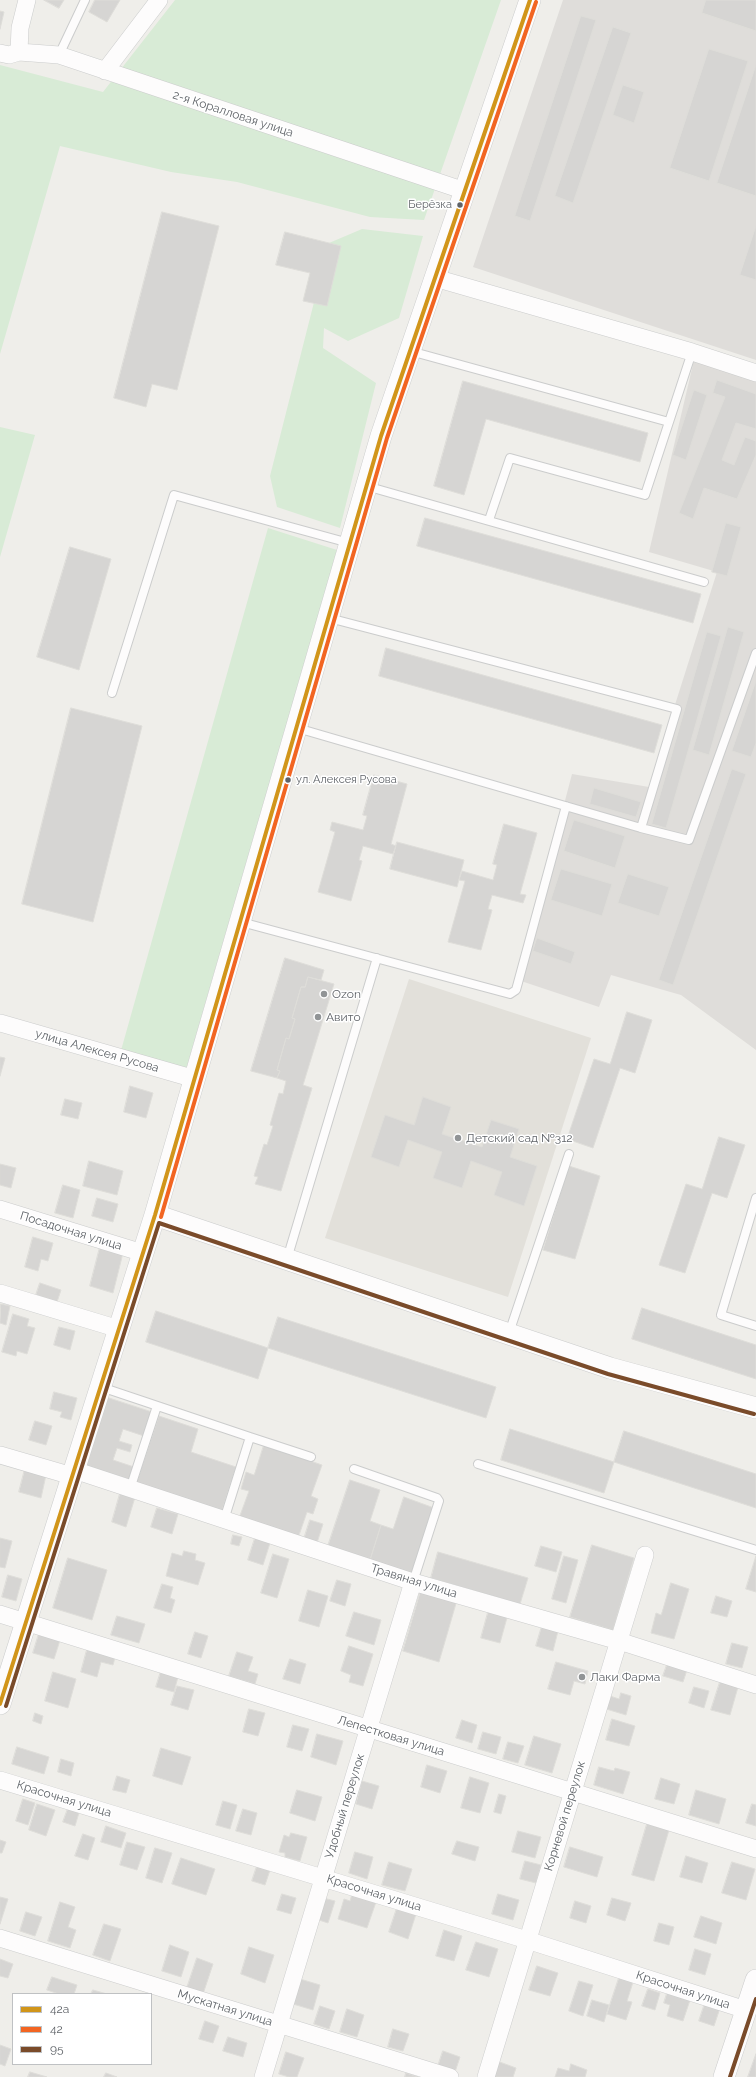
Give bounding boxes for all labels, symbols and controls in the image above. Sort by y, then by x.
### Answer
street label: 2-я Коралловая улица [171,88,295,140]
place label: Берёзка [408,198,452,212]
marker: Берёзка [455,200,465,210]
place label: ул. Алексея Русова [296,773,397,787]
marker: ул. Алексея Русова [283,775,293,785]
place label: Ozon [332,987,361,1001]
marker: Ozon [319,989,329,999]
place label: Авито [326,1010,361,1024]
marker: Авито [313,1012,323,1022]
street label: улица Алексея Русова [33,1026,161,1076]
place label: Детский сад №312 [466,1131,573,1145]
marker: Детский сад №312 [453,1133,463,1143]
street label: Посадочная улица [18,1209,124,1253]
street label: Травяная улица [369,1561,459,1601]
place label: Лаки Фарма [590,1670,660,1684]
marker: Лаки Фарма [577,1672,587,1682]
street label: Лепестковая улица [336,1713,446,1759]
street label: Удобный переулок [322,1752,368,1860]
street label: Корневой переулок [541,1759,589,1873]
street label: Красочная улица [15,1778,113,1820]
street label: Красочная улица [325,1872,423,1914]
street label: Красочная улица [634,1968,732,2012]
street label: Мускатная улица [176,1987,274,2029]
legend [12,1993,152,2065]
text: 42a [50,2002,69,2016]
text: 42 [50,2022,63,2036]
text: 95 [50,2042,64,2056]

